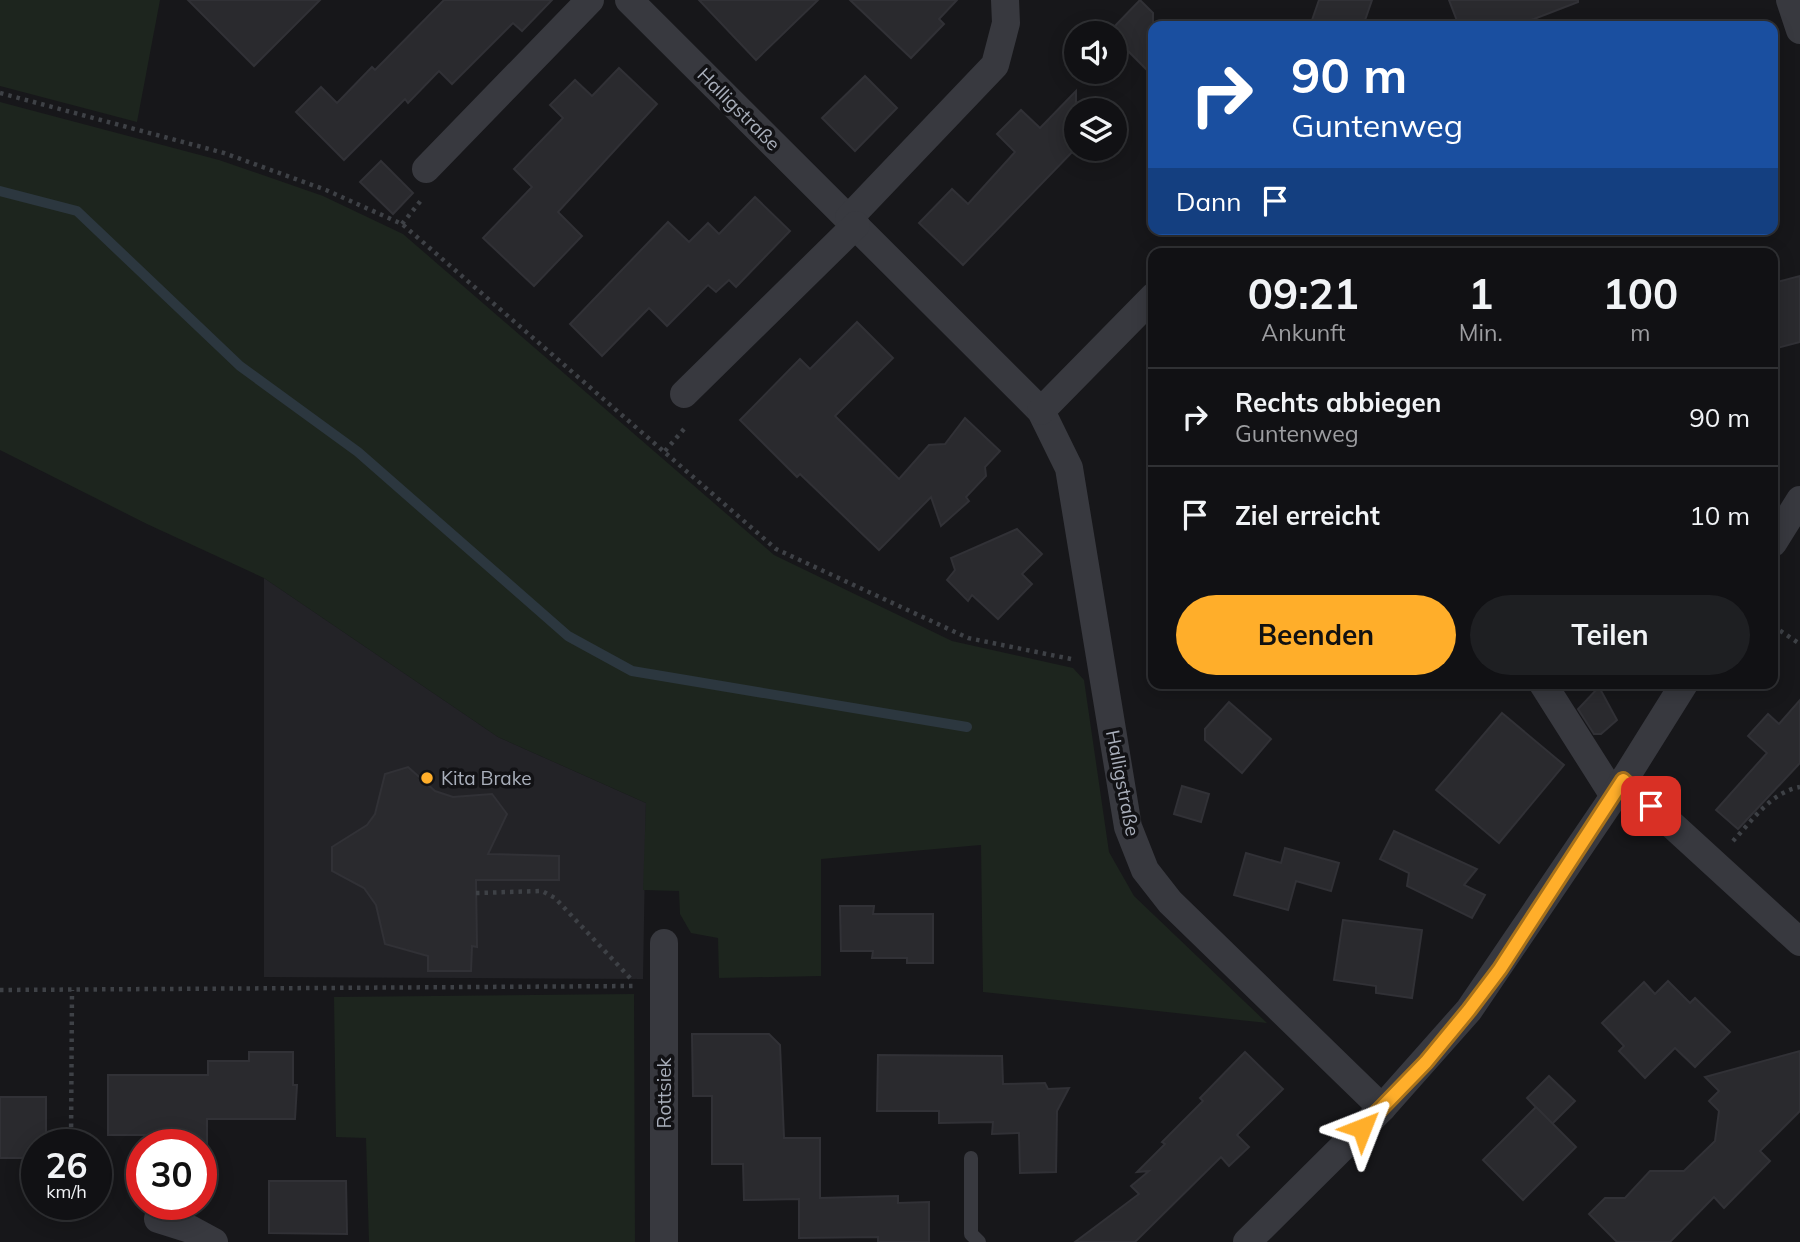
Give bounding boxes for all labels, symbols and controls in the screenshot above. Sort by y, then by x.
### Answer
map controls [1064,21,1127,161]
button: sound [1064,21,1127,84]
text: 90 m [1291,44,1407,105]
icon: right [1176,49,1267,140]
street label: Halligstraße [692,62,786,156]
button: layers [1064,98,1127,161]
text: Guntenweg [1291,105,1463,145]
icon: arrive [1256,182,1294,220]
text: Dann [1176,185,1242,218]
text: 09:21 [1248,267,1359,320]
text: 1 [1468,267,1493,320]
text: 100 [1603,267,1678,320]
text: Ankunft [1261,318,1346,347]
text: Min. [1459,318,1503,347]
text: m [1630,318,1650,347]
text: Rechts abbiegen [1235,386,1441,419]
icon: right [1176,398,1214,436]
text: 90 m [1689,401,1750,434]
text: Guntenweg [1235,419,1359,448]
icon: arrive [1176,496,1214,534]
text: Ziel erreicht [1235,499,1380,532]
text: 10 m [1689,499,1750,532]
button: Beenden [1176,595,1456,675]
button: Teilen [1470,595,1750,675]
street label: Halligstraße [1101,728,1145,838]
place label: Kita Brake [441,766,532,790]
marker: Kita Brake [419,770,435,786]
pin [1621,776,1681,836]
icon: arrive [1632,787,1670,825]
street label: Rottsiek [652,1057,676,1128]
position arrow [1325,1091,1399,1165]
speed limit sign: 30 [126,1129,217,1220]
text: 26 [45,1143,88,1187]
text: km/h [46,1180,87,1203]

